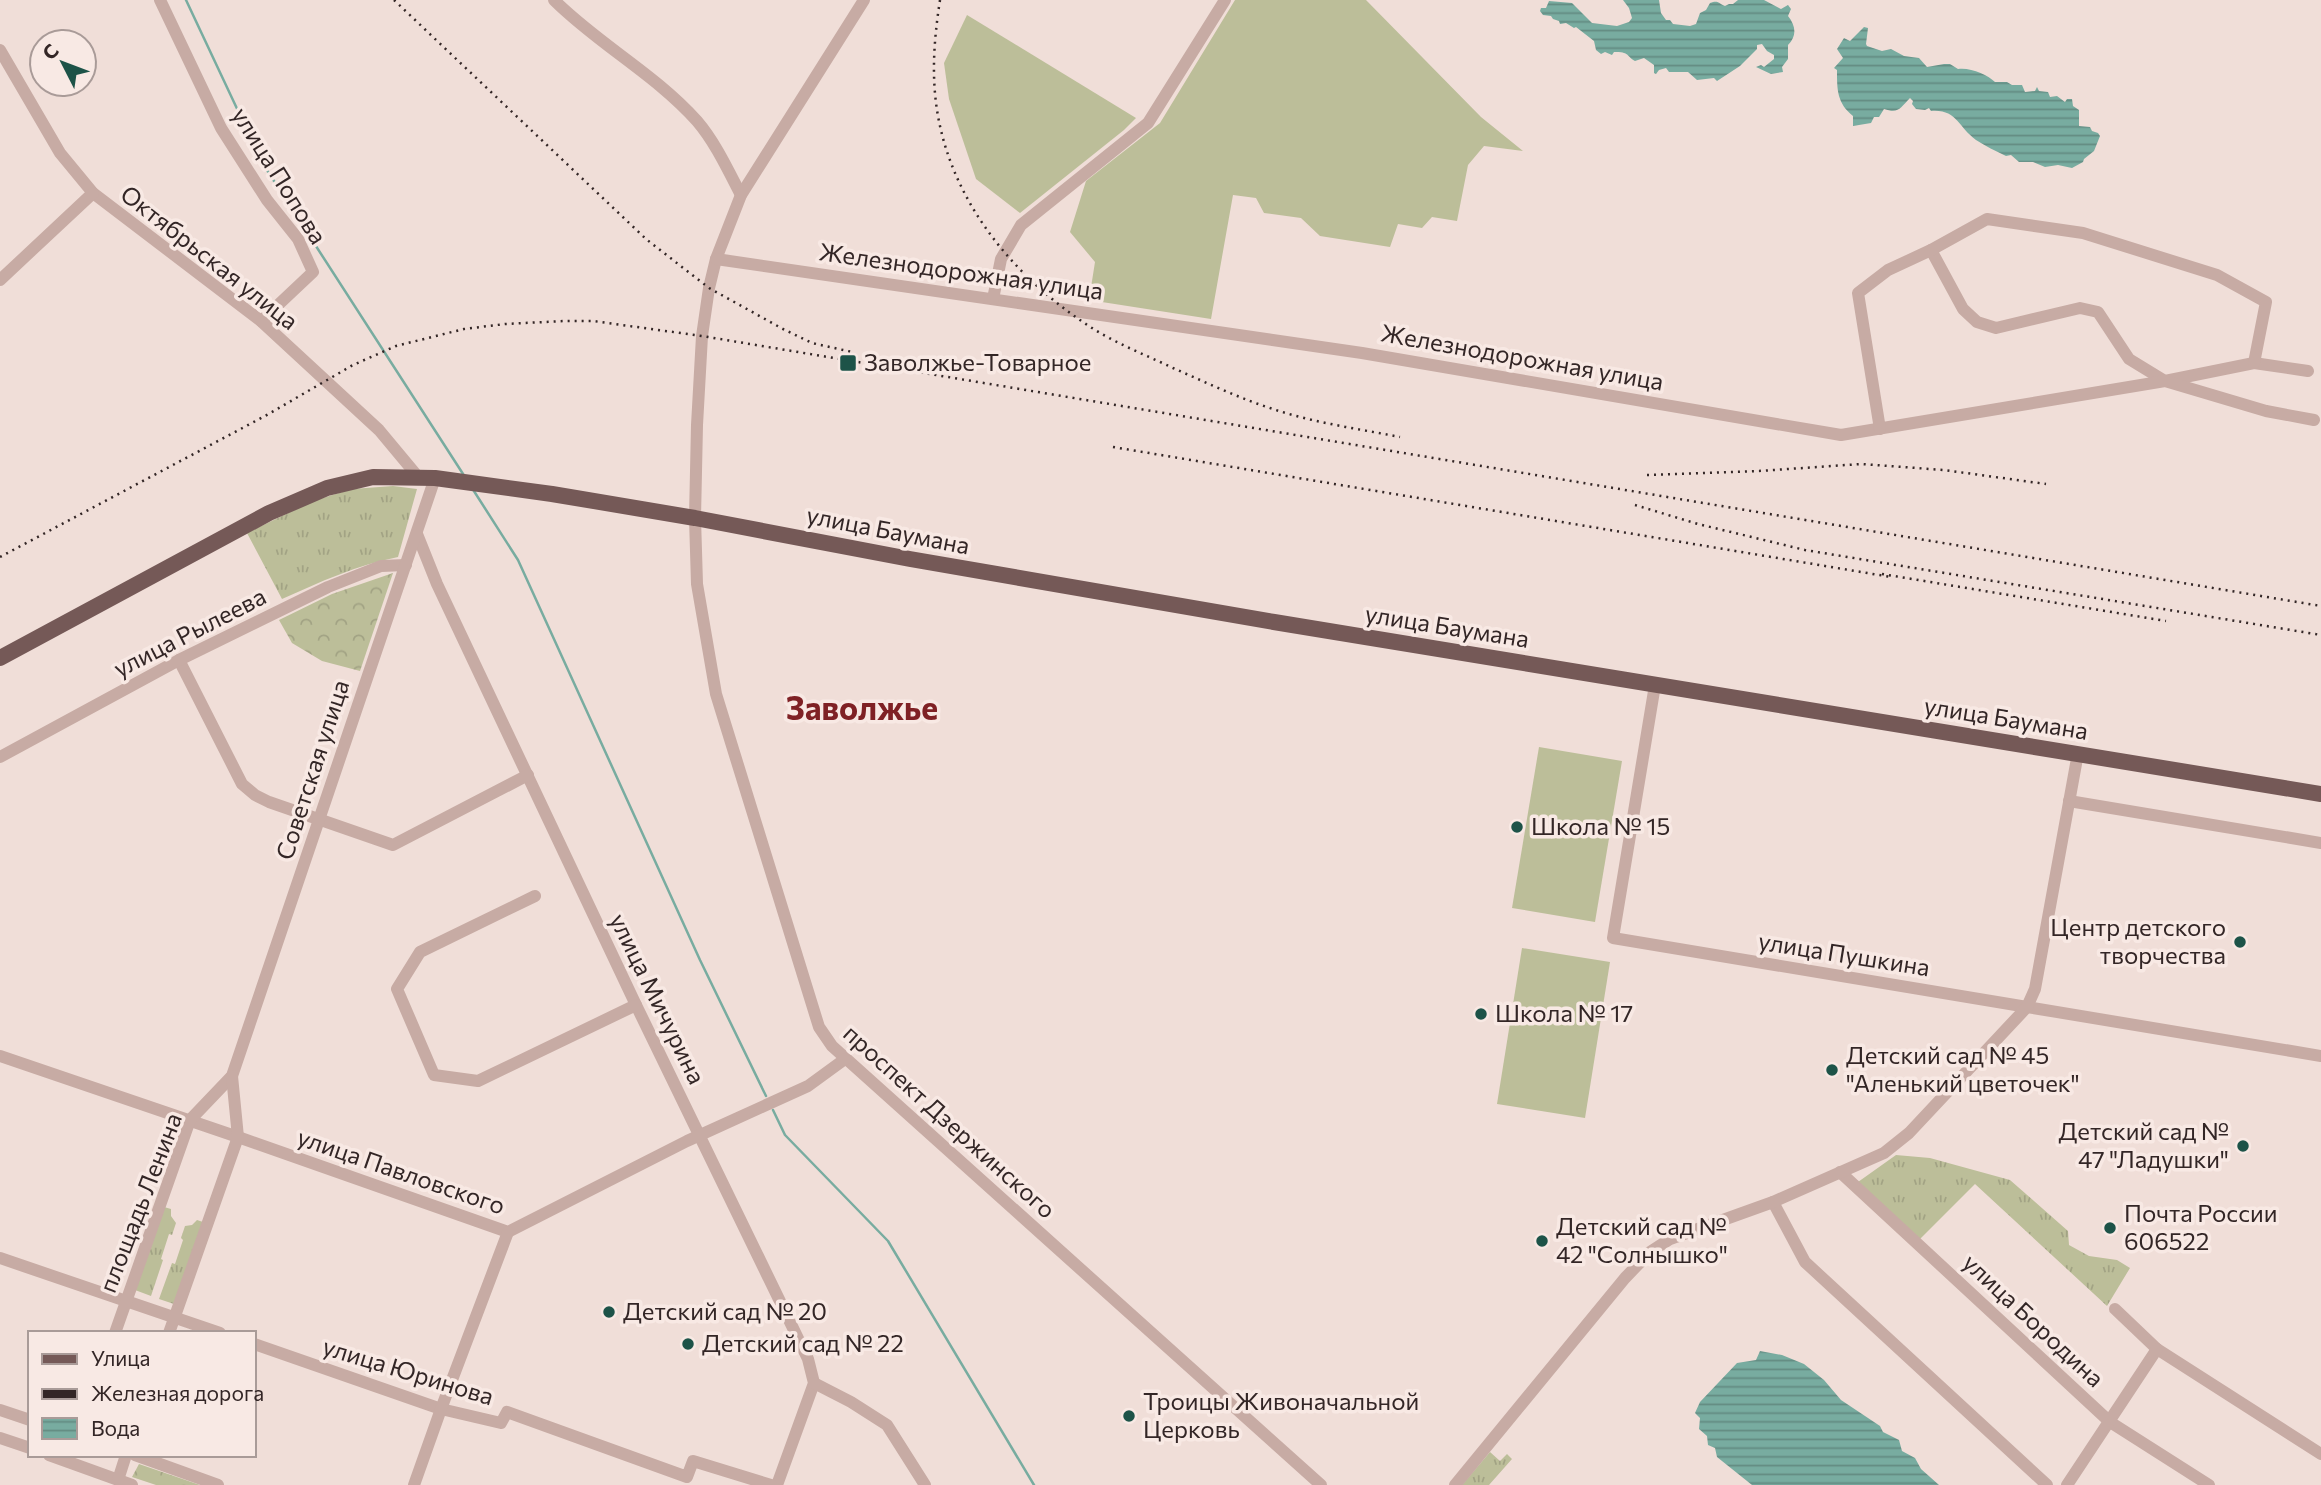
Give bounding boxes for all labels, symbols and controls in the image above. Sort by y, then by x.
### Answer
north arrow [28,28,98,98]
text: С [37,39,63,64]
street label: улица Попова [227,102,334,249]
street label: Октябрьская улица [115,179,304,335]
street label: Железнодорожная улица [817,236,1105,305]
street label: Железнодорожная улица [1379,317,1666,396]
place label: Заволжье-Товарное [864,347,1092,376]
marker: Заволжье-Товарное [838,353,858,373]
street label: улица Баумана [804,500,972,560]
street label: улица Рылеева [108,581,270,683]
street label: улица Баумана [1363,598,1531,653]
street label: Советская улица [269,676,354,863]
district label: Заволжье [786,687,938,727]
street label: улица Баумана [1922,690,2090,745]
place label: Школа № 15 [1531,811,1670,840]
marker: Школа № 15 [1509,819,1525,835]
street label: улица Мичурина [605,908,712,1088]
place label: Центр детского творчества [2050,912,2226,969]
street label: улица Пушкина [1756,926,1932,981]
marker: Центр детского творчества [2232,934,2248,950]
place label: Школа № 17 [1495,998,1633,1027]
marker: Школа № 17 [1473,1006,1489,1022]
street label: проспект Дзержинского [838,1018,1062,1224]
place label: Детский сад № 45 "Аленький цветочек" [1846,1040,2080,1097]
marker: Детский сад № 45 "Аленький цветочек" [1824,1062,1840,1078]
street label: площадь Ленина [92,1109,187,1296]
place label: Детский сад № 47 "Ладушки" [2058,1116,2229,1173]
street label: улица Павловского [294,1121,509,1220]
marker: Детский сад № 47 "Ладушки" [2235,1138,2251,1154]
place label: Почта России 606522 [2124,1198,2278,1255]
place label: Детский сад № 42 "Солнышко" [1556,1211,1728,1268]
marker: Почта России 606522 [2102,1220,2118,1236]
marker: Детский сад № 42 "Солнышко" [1534,1233,1550,1249]
street label: улица Бородина [1958,1247,2110,1392]
place label: Детский сад № 20 [623,1296,827,1325]
marker: Детский сад № 20 [601,1304,617,1320]
place label: Детский сад № 22 [702,1328,904,1357]
legend [28,1331,256,1457]
street label: улица Юринова [319,1331,497,1410]
marker: Детский сад № 22 [680,1336,696,1352]
text: Улица [91,1345,150,1370]
text: Железная дорога [91,1380,264,1405]
place label: Троицы Живоначальной Церковь [1143,1386,1419,1443]
marker: Троицы Живоначальной Церковь [1121,1408,1137,1424]
text: Вода [91,1415,140,1440]

